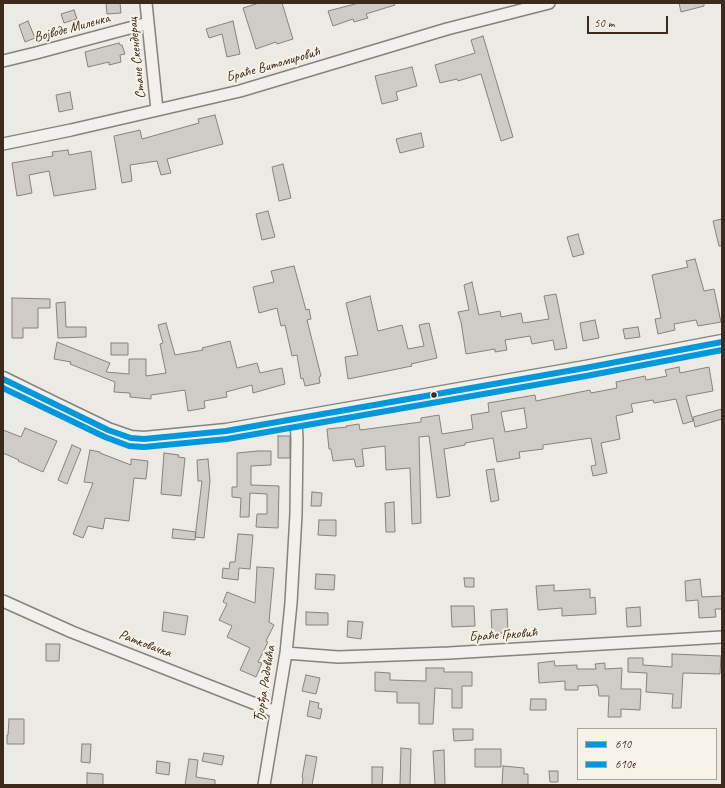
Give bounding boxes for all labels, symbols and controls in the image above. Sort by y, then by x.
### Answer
scale bar [589,8,670,34]
street label: Војводе Миленка [32,10,112,46]
text: 50 m [594,15,614,31]
street label: Стане Скендерац [124,17,150,99]
street label: Браће Витомировић [224,44,322,86]
unlabelled marker [429,390,439,400]
street label: Браће Грковић [469,624,537,646]
street label: Ратковачка [116,626,174,662]
street label: Ђорђа Радовића [251,645,279,723]
legend [577,728,717,780]
text: 610 [615,736,631,752]
text: 610e [615,756,635,772]

